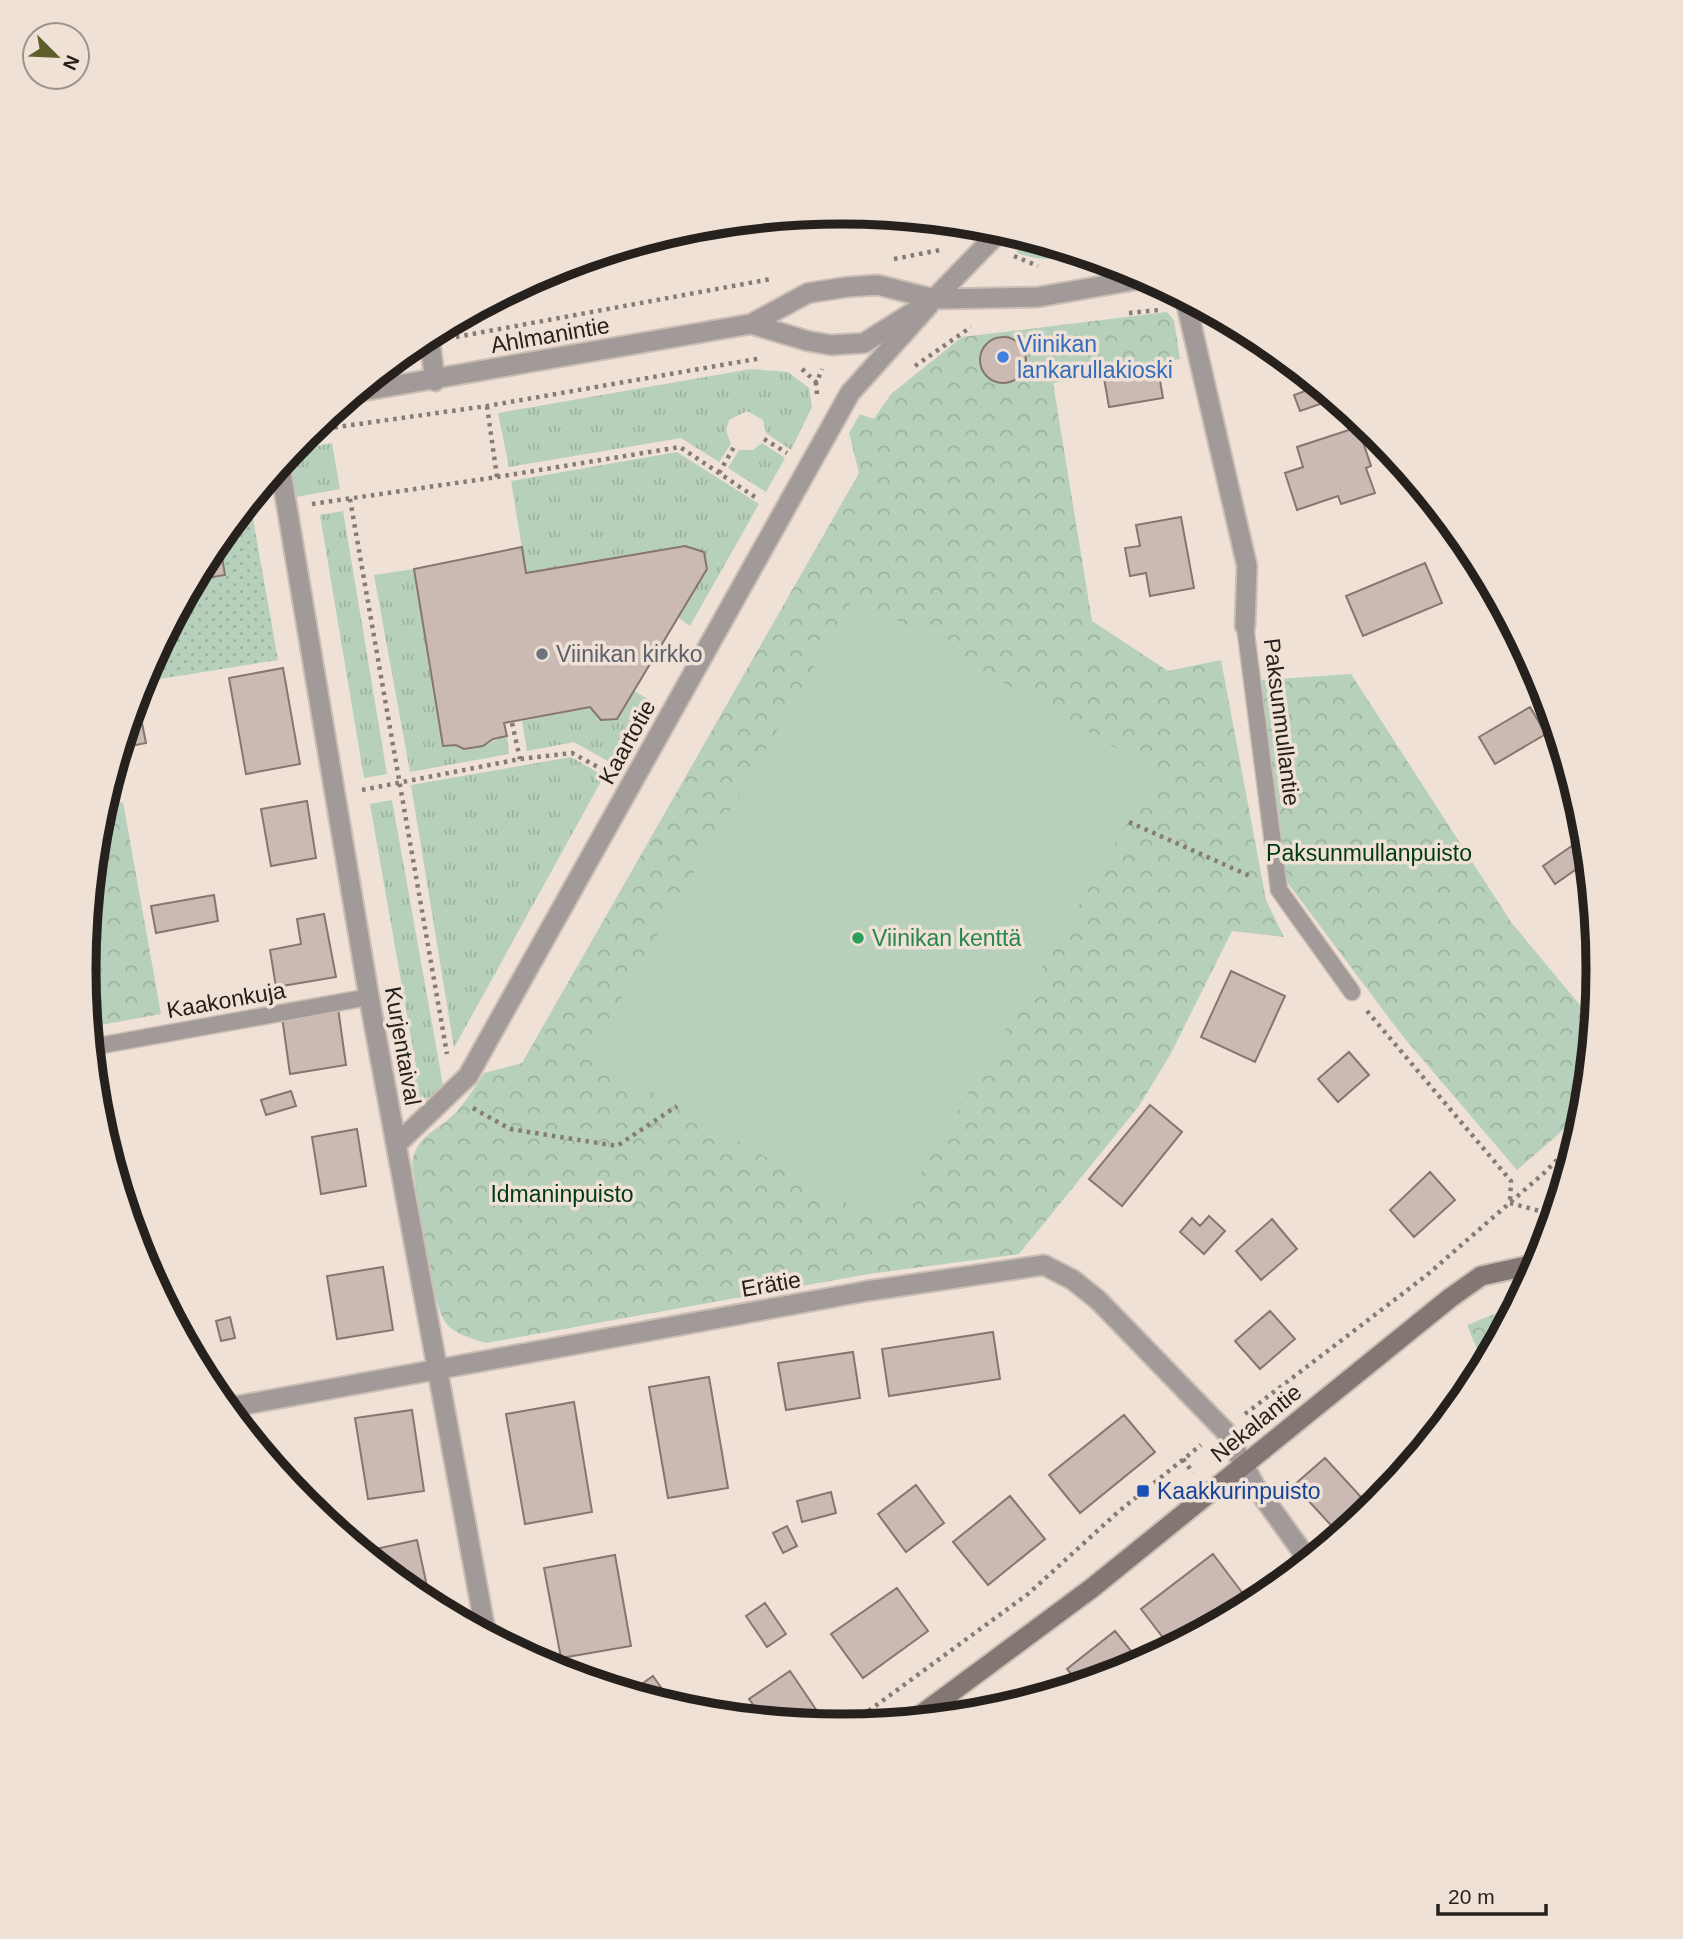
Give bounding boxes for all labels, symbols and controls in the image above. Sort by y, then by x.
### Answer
north arrow [21,21,91,91]
text: N [59,52,83,73]
street label: Ahlmanintie [489,312,611,358]
place label: Viinikan lankarullakioski [1017,331,1173,383]
marker: Viinikan lankarullakioski [995,349,1011,365]
street label: Paksunmullantie [1259,637,1305,807]
place label: Viinikan kirkko [556,641,703,667]
marker: Viinikan kirkko [534,646,550,662]
street label: Kaartotie [593,695,661,789]
park label: Paksunmullanpuisto [1266,840,1472,866]
place label: Viinikan kenttä [872,925,1021,951]
marker: Viinikan kenttä [850,930,866,946]
street label: Kaakonkuja [165,977,288,1023]
street label: Kurjentaival [380,985,426,1107]
park label: Idmaninpuisto [490,1181,634,1207]
street label: Erätie [739,1266,803,1302]
street label: Nekalantie [1206,1379,1306,1467]
place label: Kaakkurinpuisto [1157,1478,1321,1504]
marker: Kaakkurinpuisto [1135,1483,1151,1499]
scale bar [1438,1872,1546,1916]
text: 20 m [1448,1885,1495,1908]

